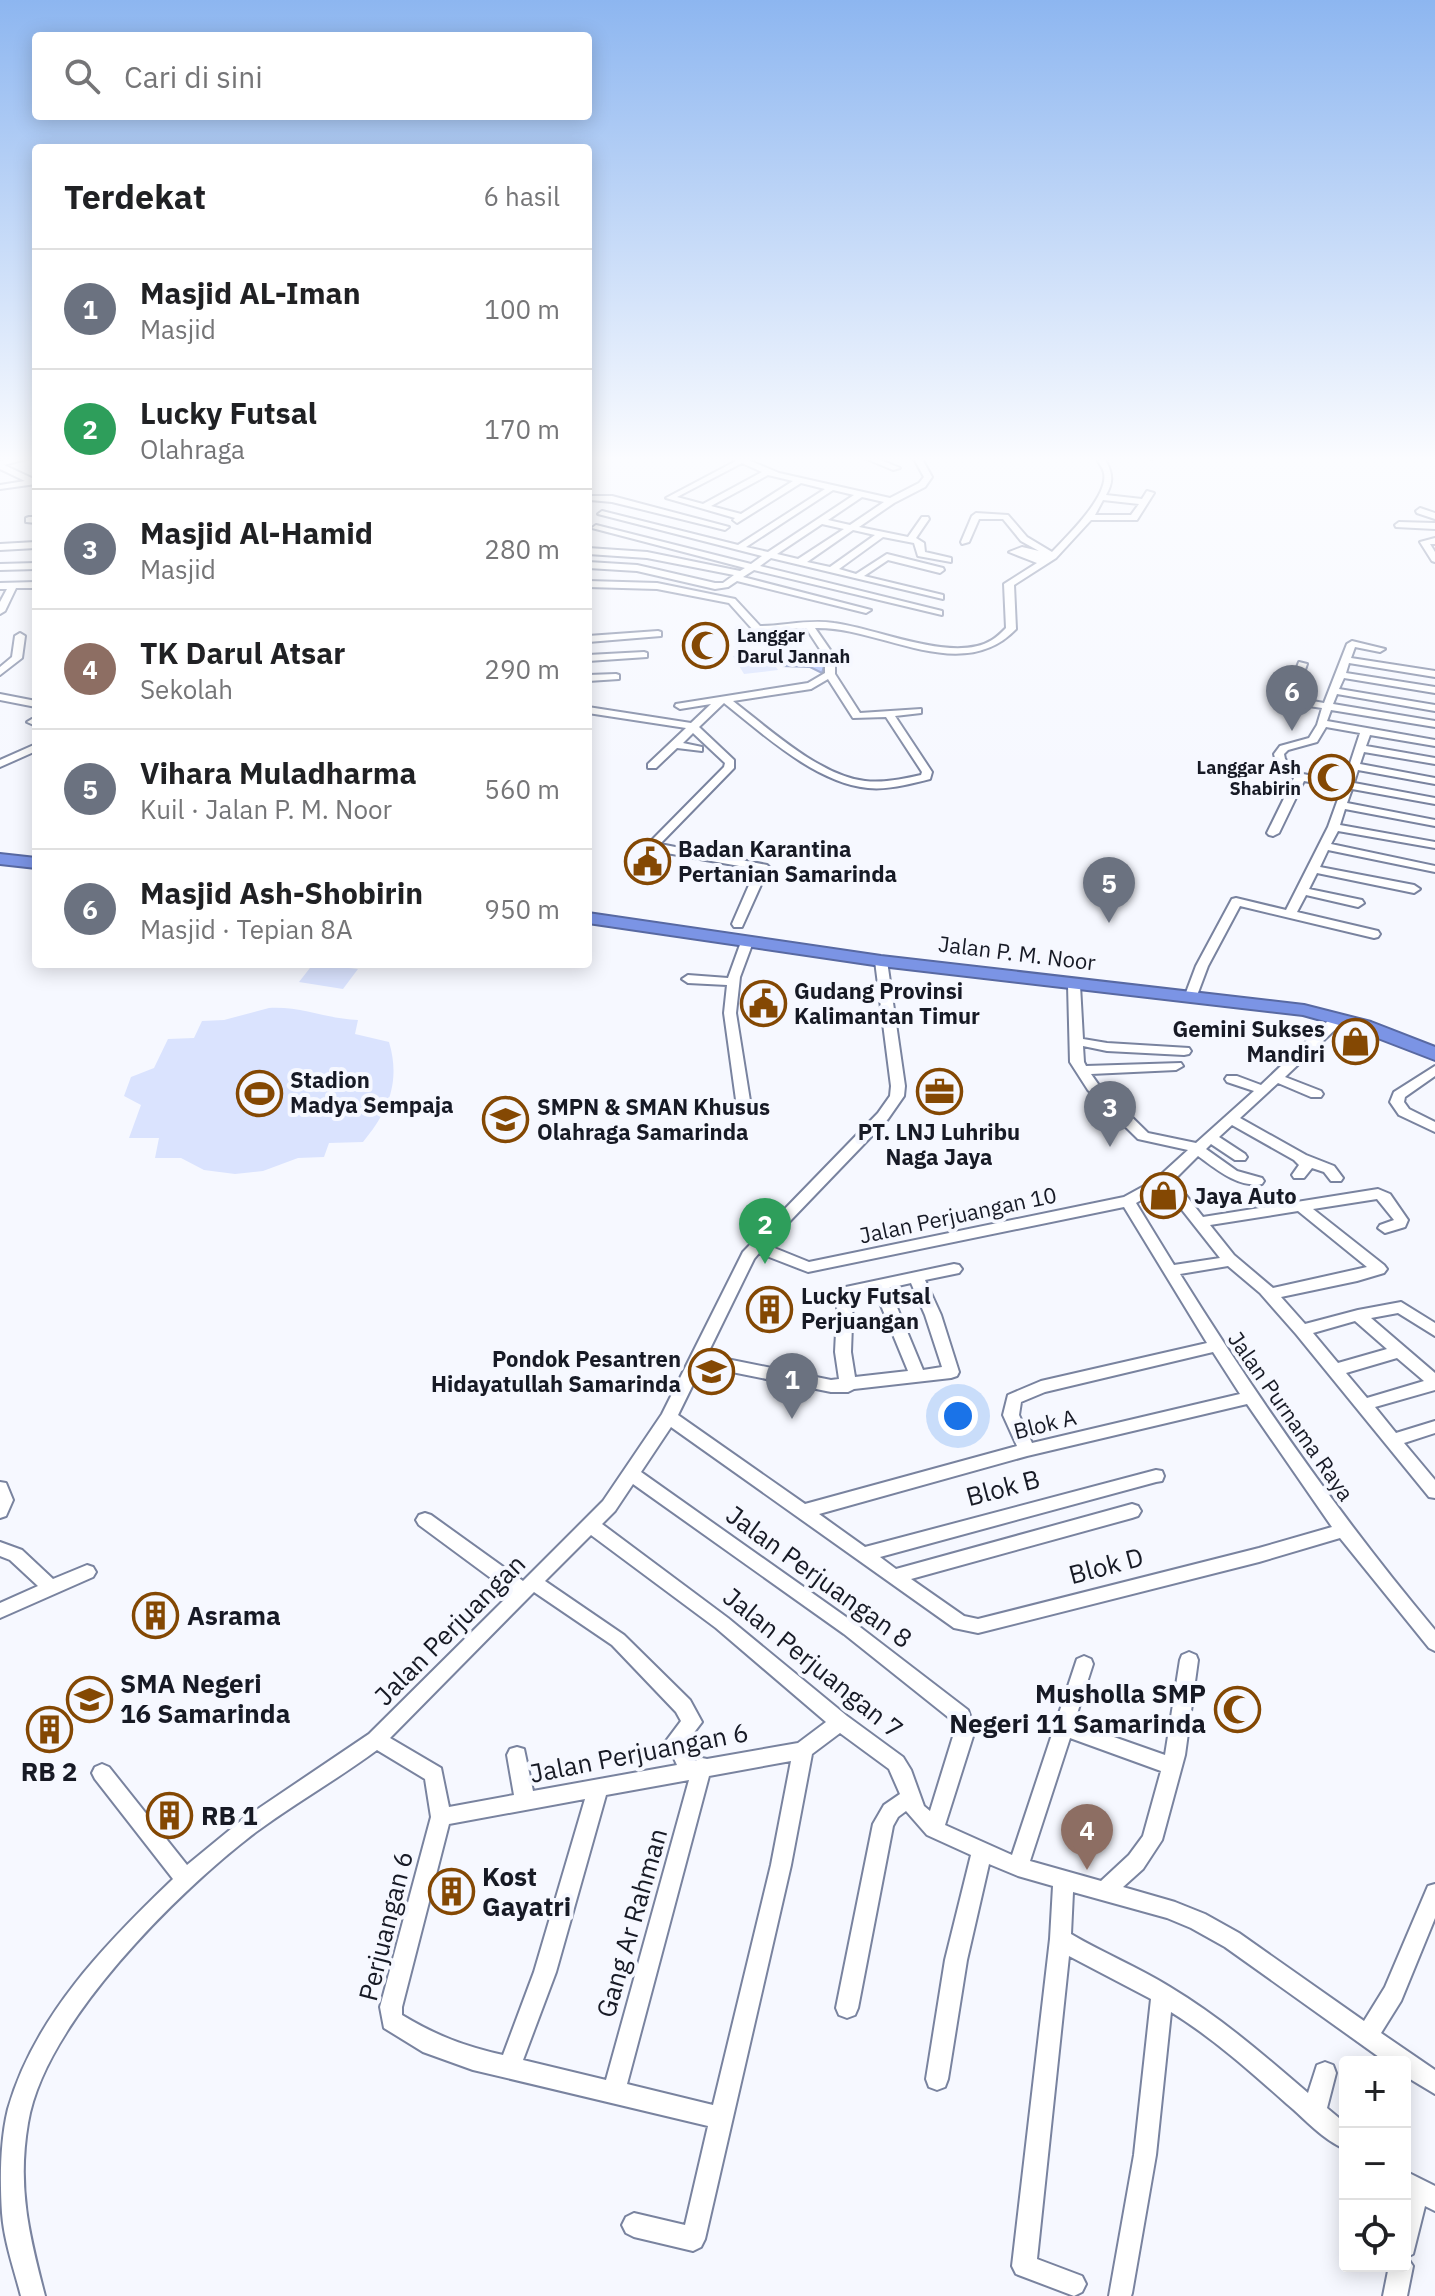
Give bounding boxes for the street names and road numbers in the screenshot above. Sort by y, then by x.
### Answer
street label: Jalan P. M. Noor [937,928,1097,977]
street label: Jalan Perjuangan 10 [857,1179,1059,1250]
street label: Jalan Purnama Raya [1222,1325,1361,1506]
street label: Blok A [1011,1402,1079,1445]
street label: Blok B [962,1461,1044,1513]
street label: Jalan Perjuangan 8 [720,1497,919,1655]
street label: Blok D [1065,1539,1147,1591]
street label: Jalan Perjuangan [366,1546,532,1712]
street label: Jalan Perjuangan 7 [717,1579,911,1745]
street label: Jalan Perjuangan 6 [527,1714,751,1790]
street label: Gang Ar Rahman [588,1824,674,2021]
street label: Perjuangan 6 [350,1847,420,2004]

